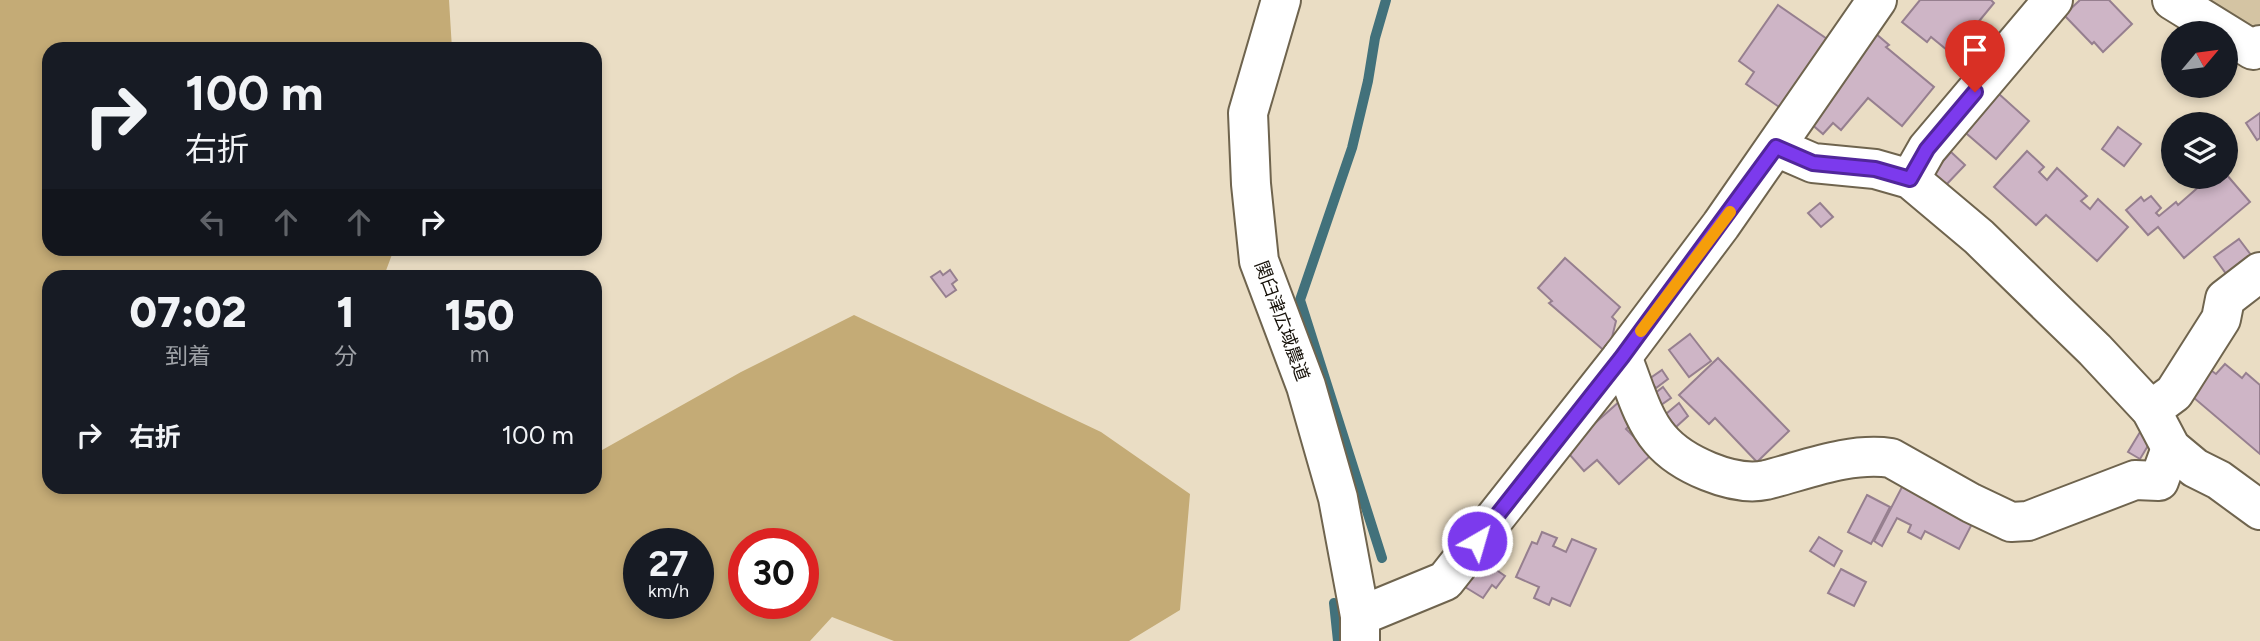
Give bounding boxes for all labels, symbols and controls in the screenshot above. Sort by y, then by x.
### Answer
pin [1945,20,2005,92]
north arrow [2161,21,2238,98]
map controls [2161,21,2238,189]
icon: arrive [1956,31,1994,69]
text: 100 m [185,63,324,122]
icon: right [70,70,161,161]
button: layers [2161,112,2238,189]
text: 右折 [185,130,249,168]
icon: left [194,203,232,241]
icon: ahead [267,203,305,241]
icon: ahead [340,203,378,241]
icon: right [413,203,451,241]
street label: 関臼津広域農道 [1250,258,1314,384]
text: 07:02 [130,287,246,338]
text: 1 [337,287,354,338]
text: 150 [445,290,514,341]
text: m [470,340,489,368]
text: 到着 [165,342,211,370]
text: 分 [334,342,357,370]
icon: right [70,416,108,454]
text: 100 m [501,419,574,451]
text: 右折 [129,421,181,453]
position arrow [1440,504,1514,578]
speed limit sign: 30 [728,528,819,619]
text: 27 [649,543,688,585]
text: km/h [648,580,689,602]

